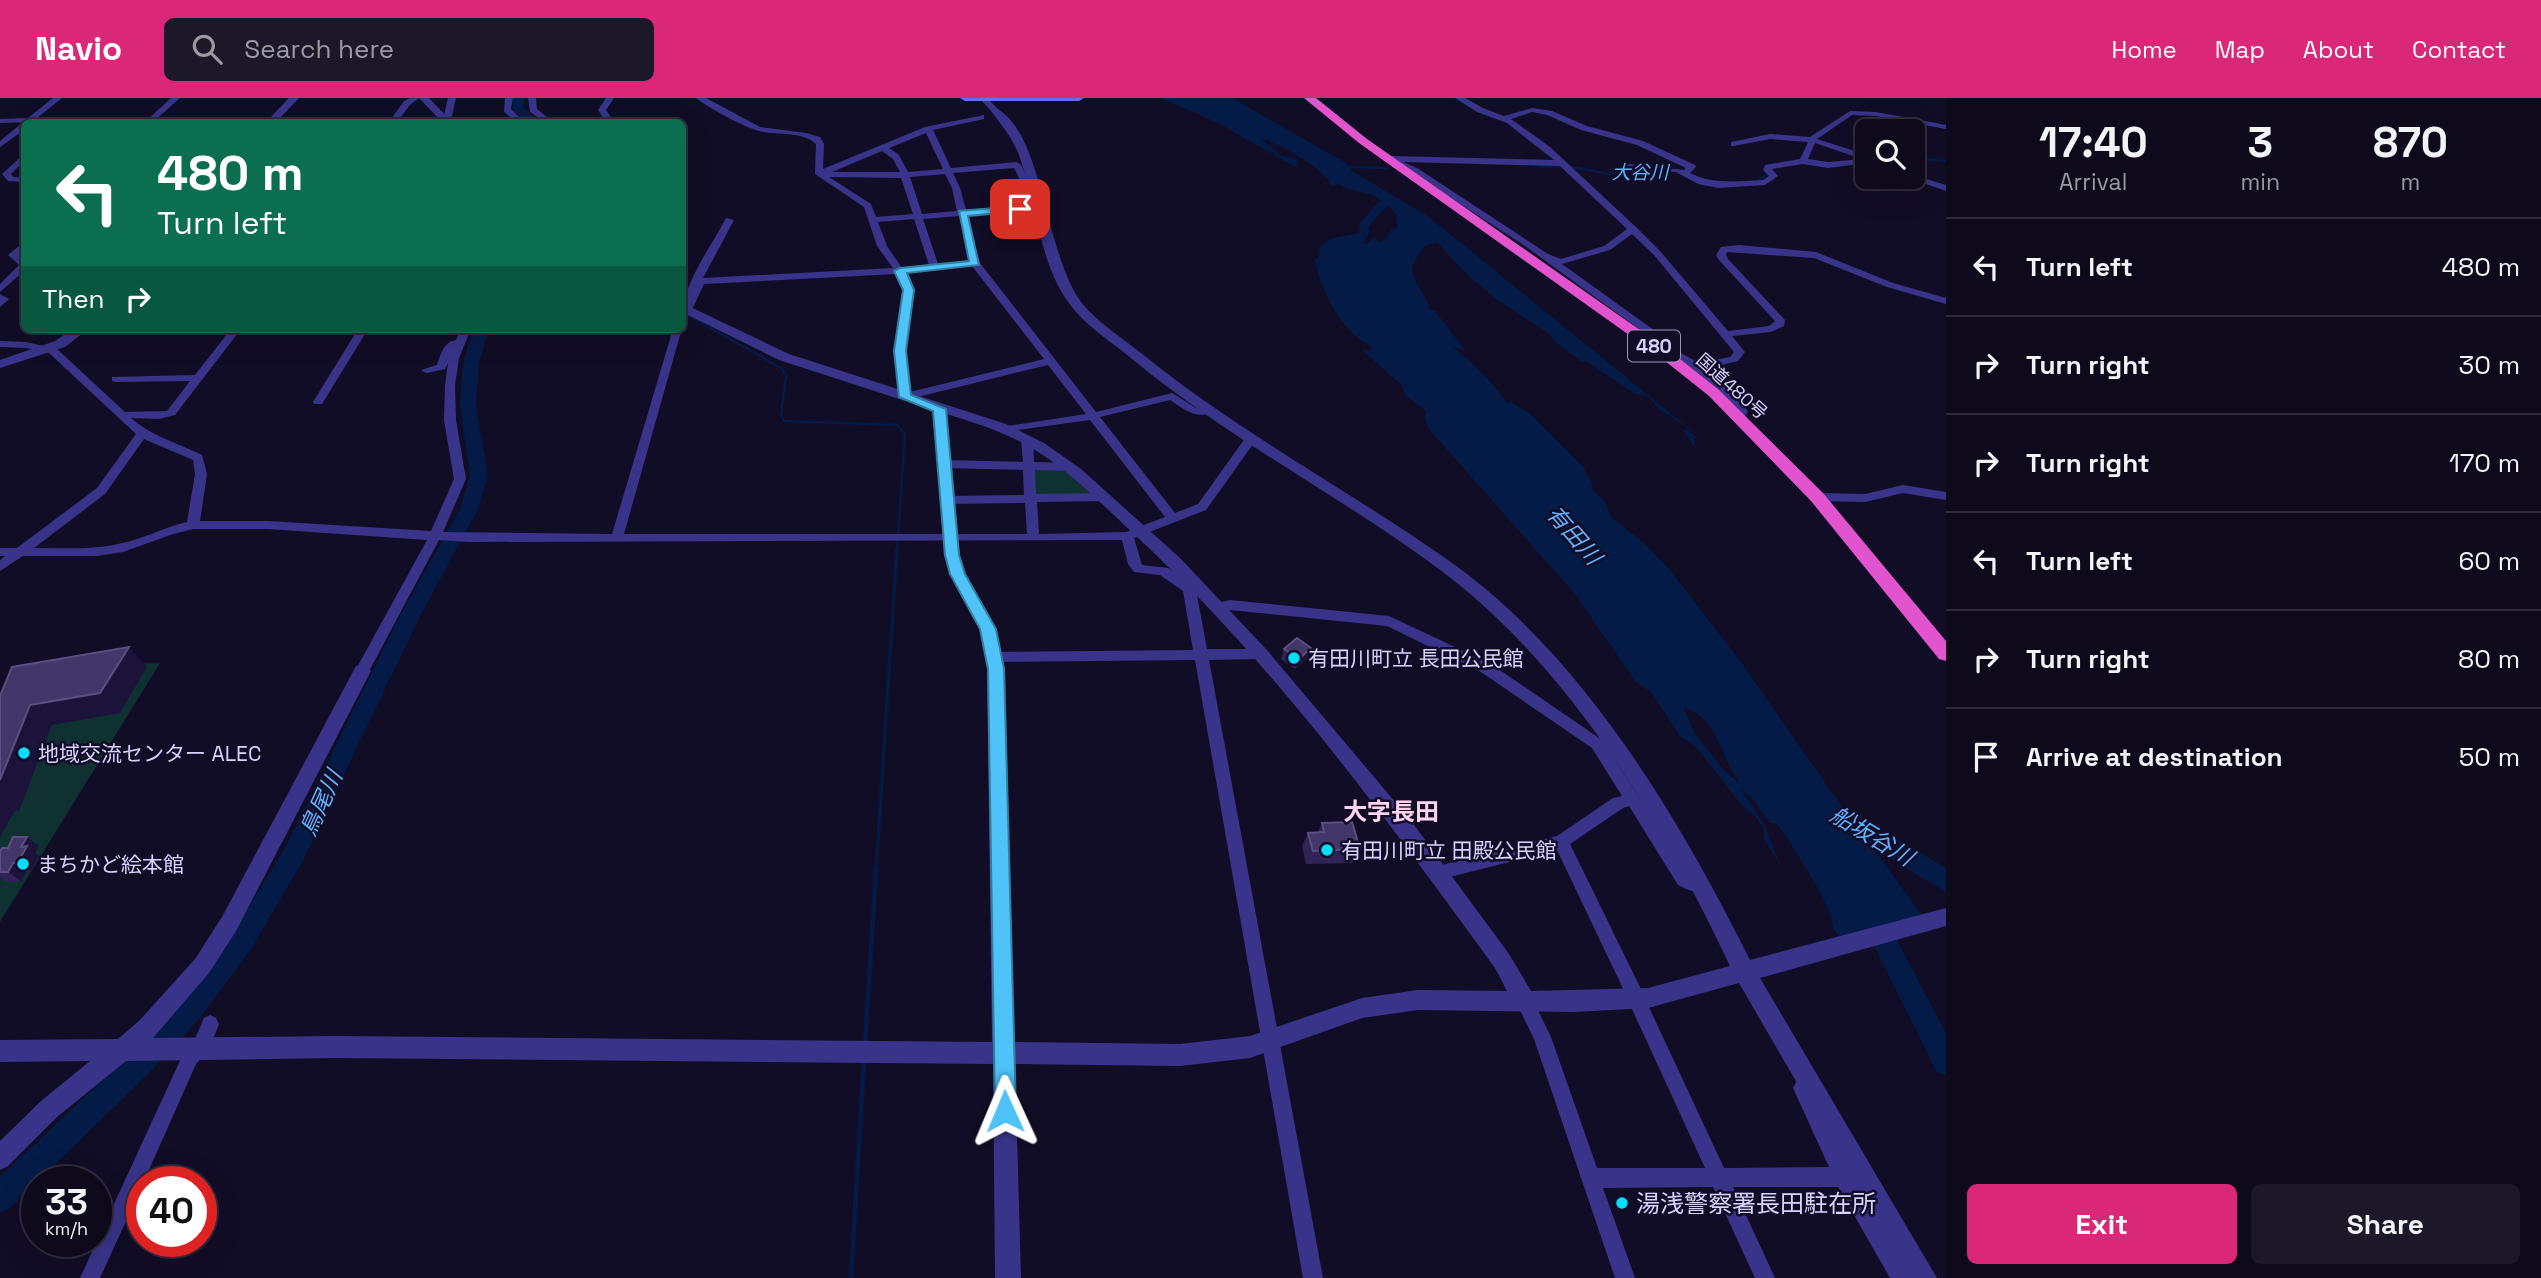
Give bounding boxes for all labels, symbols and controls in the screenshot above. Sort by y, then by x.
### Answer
search box [164,18,654,81]
text: Navio [35,28,122,70]
icon: search [188,30,226,68]
text: Search here [244,32,394,66]
text: Home [2111,34,2177,65]
text: Map [2215,34,2265,65]
text: About [2303,34,2374,65]
text: Contact [2412,34,2506,65]
text: 17:40 [2039,116,2148,169]
text: 3 [2248,116,2273,169]
text: 870 [2373,116,2448,169]
map controls [1855,119,1925,189]
button: search [1855,119,1925,189]
text: 480 m [157,142,304,204]
icon: left [42,147,133,238]
water label: 大谷川 [1611,160,1670,185]
text: Arrival [2059,167,2127,197]
text: min [2241,167,2280,197]
text: m [2401,167,2420,197]
pin [990,179,1050,239]
icon: arrive [1001,190,1039,228]
text: Turn left [157,203,287,243]
icon: left [1967,248,2005,286]
text: Turn left [2026,250,2133,284]
text: 480 m [2442,250,2520,284]
icon: right [119,280,157,318]
text: Then [42,282,105,316]
road number: 480 [1628,330,1680,362]
icon: right [1967,346,2005,384]
street label: 国道480号 [1692,348,1772,424]
text: Turn right [2026,348,2150,382]
text: 30 m [2459,348,2520,382]
icon: right [1967,444,2005,482]
text: Turn right [2026,446,2150,480]
text: 170 m [2449,446,2520,480]
water label: 有田川 [1540,499,1610,573]
icon: left [1967,542,2005,580]
text: Turn left [2026,544,2133,578]
text: 60 m [2458,544,2520,578]
icon: right [1967,640,2005,678]
text: Turn right [2026,642,2150,676]
text: 80 m [2458,642,2520,676]
place label: 有田川町立 長田公民館 [1308,645,1523,672]
marker: 有田川町立 長田公民館 [1286,650,1302,666]
icon: arrive [1967,738,2005,776]
place label: 地域交流センター ALEC [38,740,261,767]
text: Arrive at destination [2026,740,2283,774]
text: 50 m [2459,740,2520,774]
marker: 地域交流センター ALEC [16,745,32,761]
water label: 鳥尾川 [293,763,350,841]
district label: 大字長田 [1343,796,1439,827]
water label: 船坂谷川 [1825,799,1922,874]
place label: 有田川町立 田殿公民館 [1341,837,1556,864]
marker: 有田川町立 田殿公民館 [1319,842,1335,858]
place label: まちかど絵本館 [37,851,184,878]
marker: まちかど絵本館 [15,856,31,872]
position arrow [968,1074,1042,1148]
speed limit sign: 40 [126,1166,217,1257]
text: 33 [45,1180,88,1224]
button: Exit [1967,1184,2237,1264]
button: Share [2251,1184,2520,1264]
place label: 湯浅警察署長田駐在所 [1636,1188,1876,1219]
marker: 湯浅警察署長田駐在所 [1614,1195,1630,1211]
text: km/h [45,1217,88,1240]

